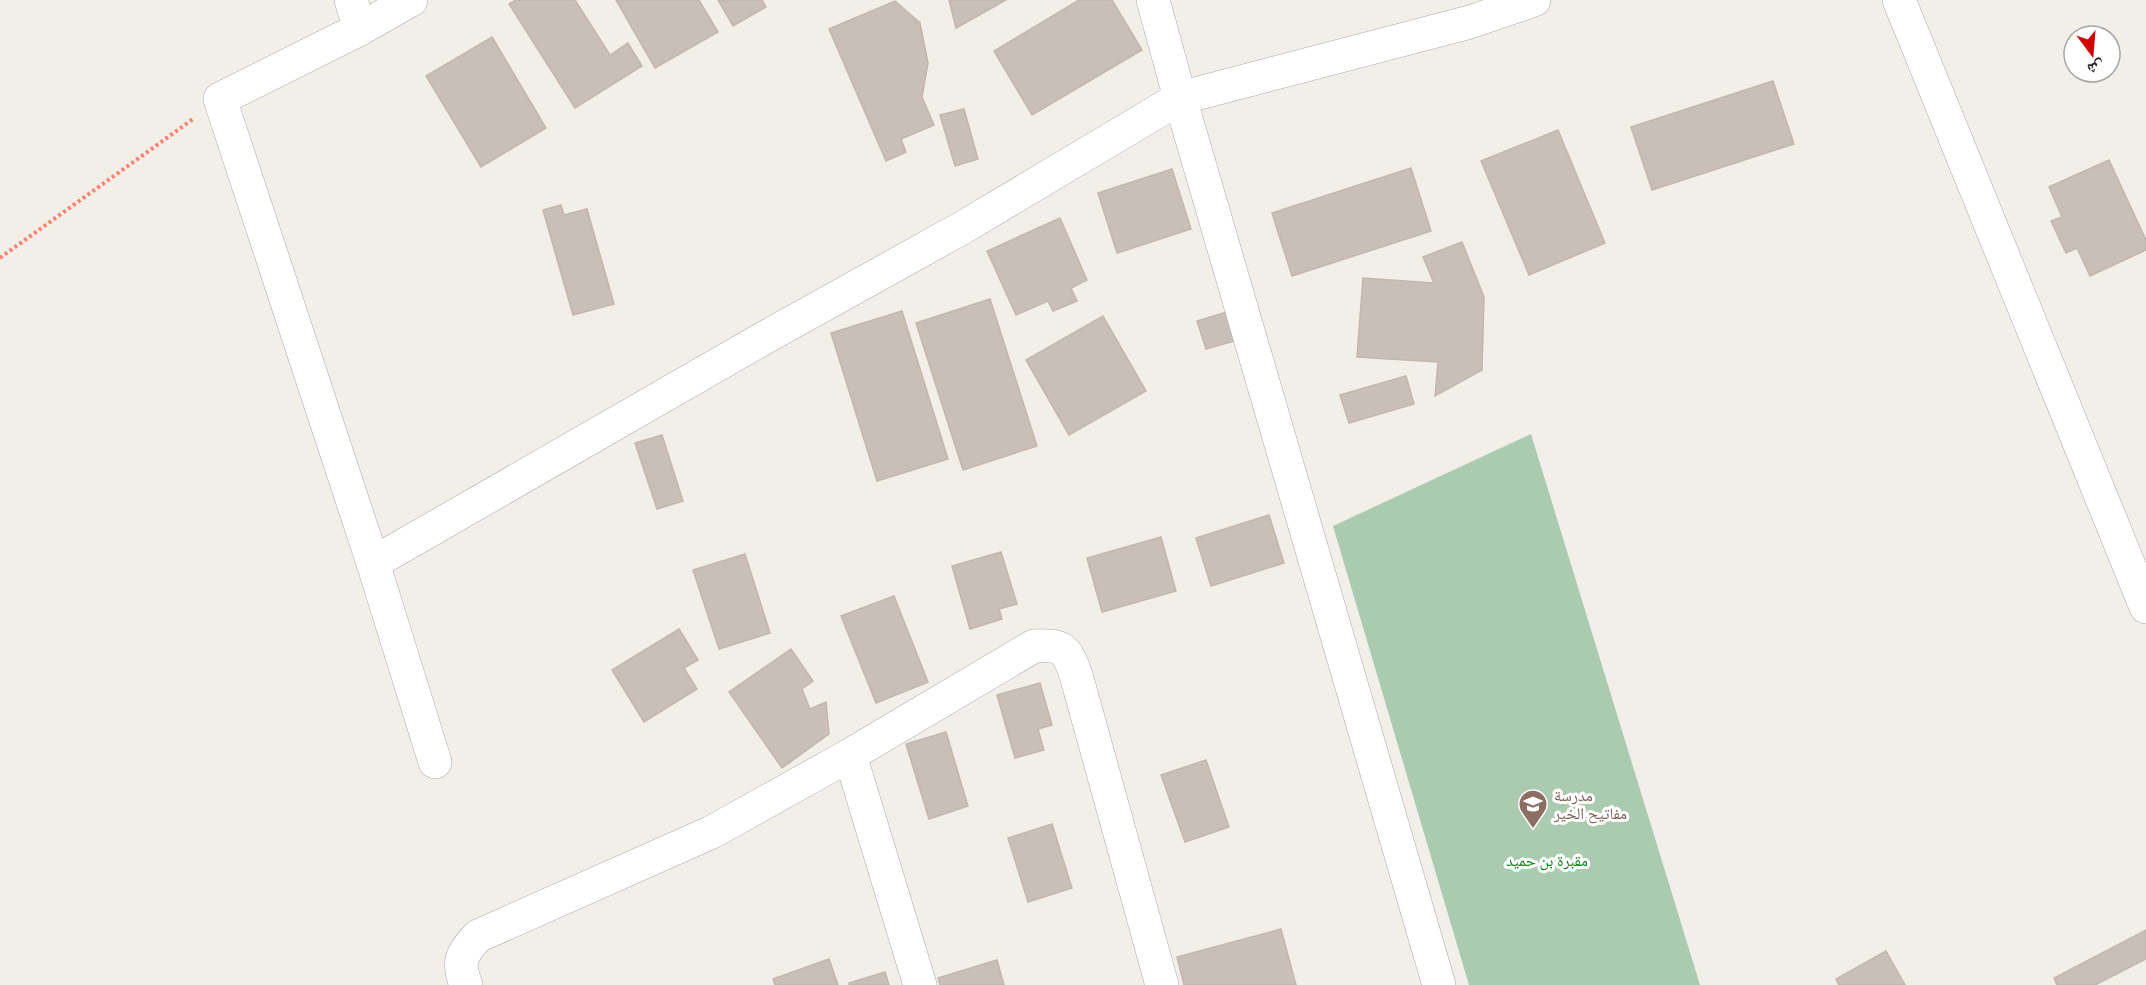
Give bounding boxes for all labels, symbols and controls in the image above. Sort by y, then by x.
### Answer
north arrow [2062,24,2122,84]
text: ش [2085,56,2107,79]
place label: مدرسة مفاتيح الخير [1553,786,1627,824]
school or university icon: مدرسة مفاتيح الخير [1517,788,1549,830]
park label: مقبرة بن حميد [1506,851,1588,871]

